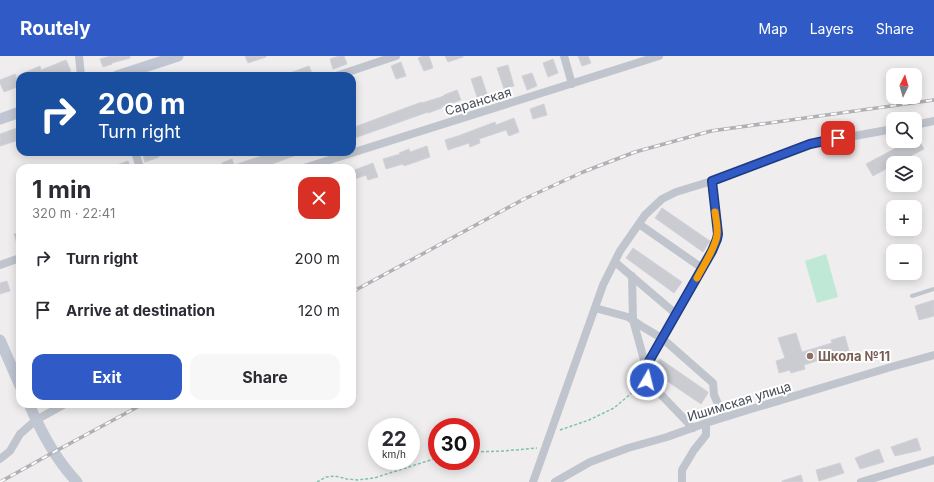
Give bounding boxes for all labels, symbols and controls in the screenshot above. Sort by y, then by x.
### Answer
text: Routely [20,17,91,40]
text: Map [759,20,788,37]
text: Layers [810,20,854,37]
text: Share [876,20,914,37]
north arrow [886,68,922,104]
map controls [886,68,922,280]
street label: Саранская [443,83,513,119]
text: 200 m [98,87,186,121]
icon: right [32,88,84,140]
button: search [886,112,922,148]
text: Turn right [98,121,181,142]
pin [821,121,855,155]
icon: arrive [827,127,849,149]
button: layers [886,156,922,192]
text: 1 min [32,175,91,204]
button: close [298,177,340,219]
button: + [886,200,922,236]
text: 320 m · 22:41 [32,205,115,221]
button: − [886,244,922,280]
icon: right [32,247,54,269]
text: Turn right [66,249,138,268]
text: 200 m [295,249,340,268]
icon: arrive [32,299,54,321]
text: Arrive at destination [66,301,215,320]
text: 120 m [298,301,340,320]
place label: Школа №11 [818,348,890,364]
marker: Школа №11 [805,351,815,361]
button: Exit [32,354,182,400]
button: Share [190,354,340,400]
position arrow [626,359,668,401]
street label: Ишимская улица [685,378,793,424]
speed limit sign: 30 [428,418,480,470]
text: 22 [381,427,407,451]
text: km/h [382,448,406,460]

